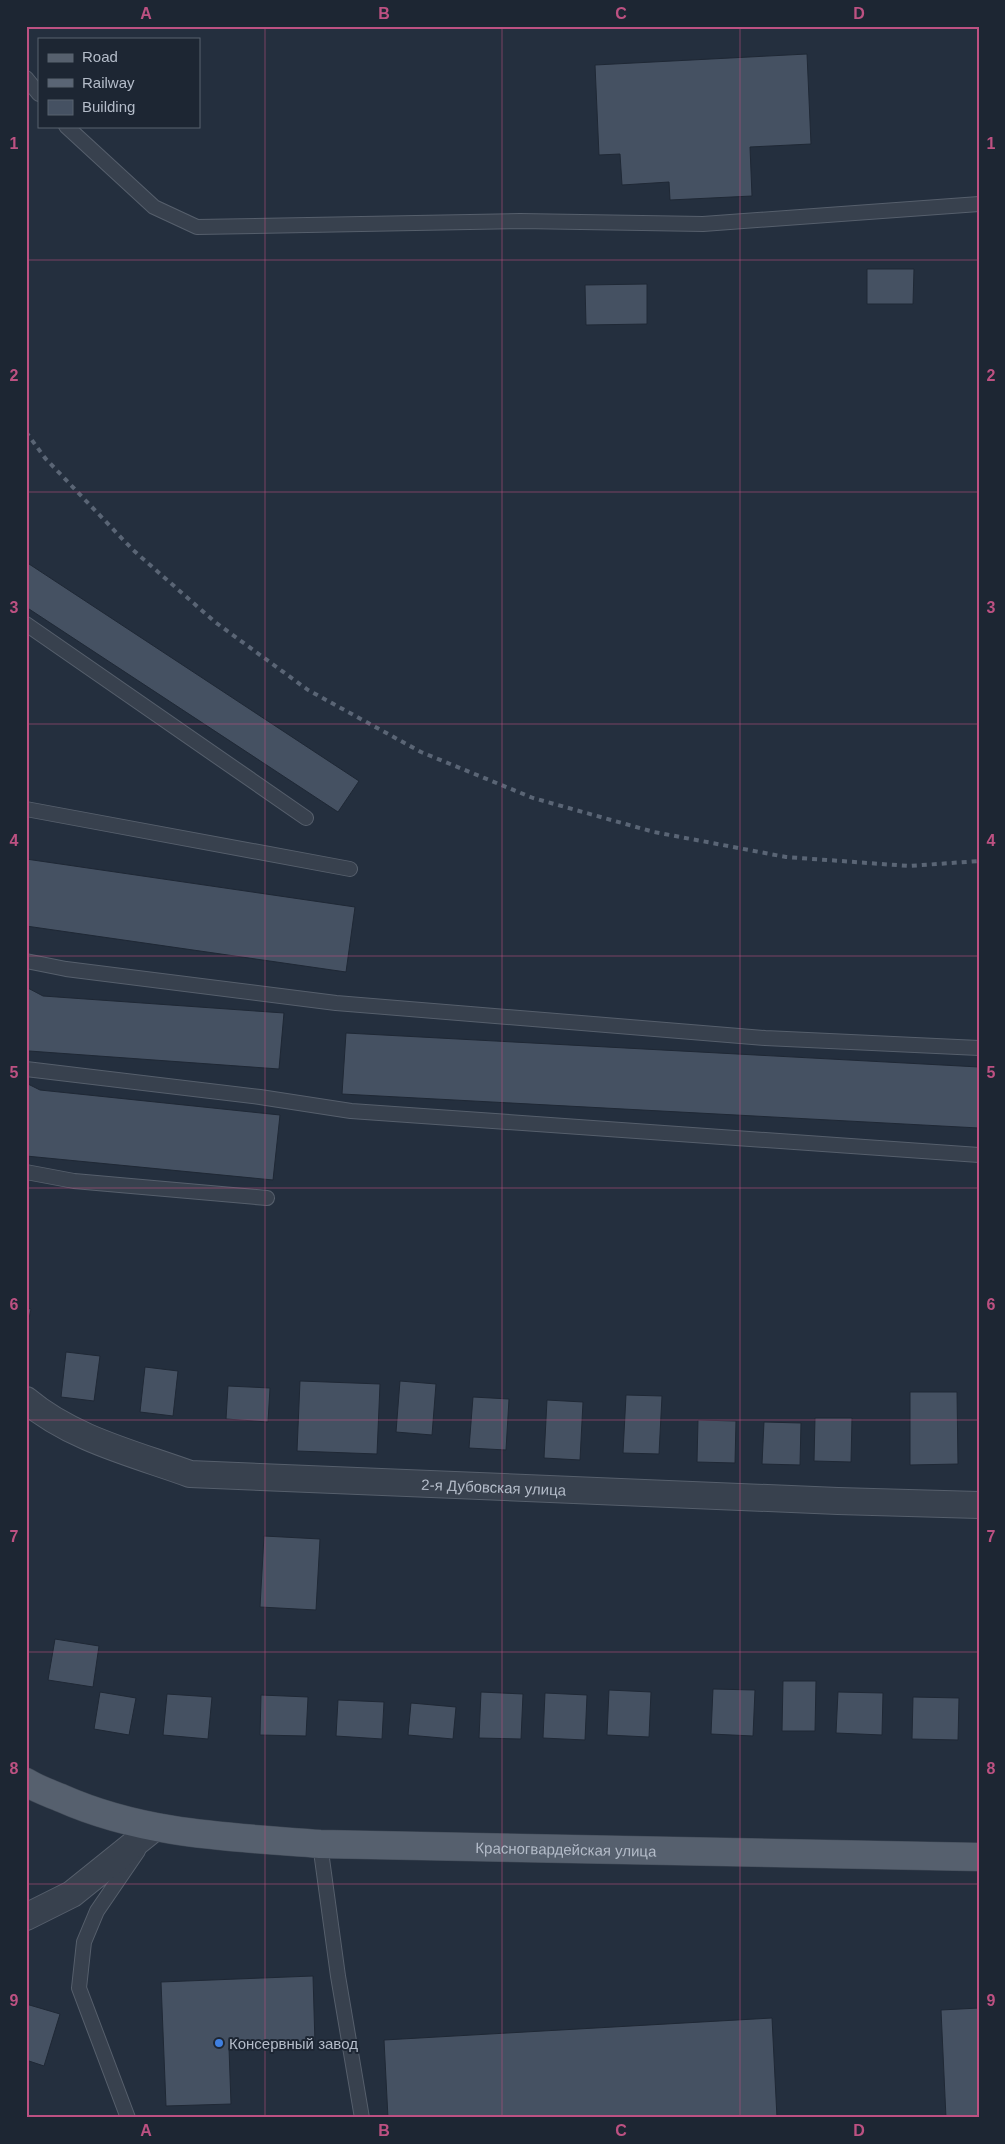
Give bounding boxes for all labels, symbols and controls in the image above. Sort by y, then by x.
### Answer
text: A [140,5,152,22]
text: B [378,5,390,22]
text: C [615,5,627,22]
text: D [853,5,865,22]
legend [38,38,200,128]
text: Road [82,48,118,65]
text: Railway [82,74,135,91]
text: Building [82,98,135,115]
text: 1 [10,135,19,152]
text: 1 [987,135,996,152]
text: 2 [10,367,19,384]
text: 2 [987,367,996,384]
text: 3 [10,599,19,616]
text: 3 [987,599,996,616]
text: 4 [10,832,19,849]
text: 4 [987,832,996,849]
text: 5 [10,1064,19,1081]
text: 5 [987,1064,996,1081]
text: 6 [10,1296,19,1313]
text: 6 [987,1296,996,1313]
street label: 2-я Дубовская улица [421,1475,567,1498]
text: 7 [10,1528,19,1545]
text: 7 [987,1528,996,1545]
text: 8 [10,1760,19,1777]
text: 8 [987,1760,996,1777]
street label: Красногвардейская улица [475,1839,657,1859]
text: 9 [10,1992,19,2009]
text: 9 [987,1992,996,2009]
place label: Консервный завод [229,2035,358,2052]
marker: Консервный завод [213,2037,225,2049]
text: A [140,2122,152,2139]
text: B [378,2122,390,2139]
text: C [615,2122,627,2139]
text: D [853,2122,865,2139]

